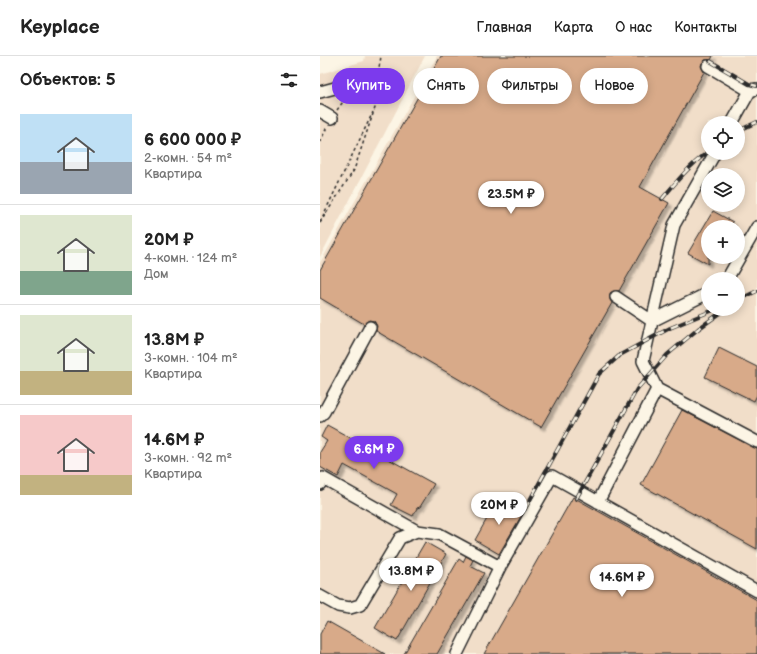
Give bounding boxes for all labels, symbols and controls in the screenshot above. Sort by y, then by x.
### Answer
text: Keyplace [20,16,100,39]
text: Главная [477,19,532,36]
text: Карта [554,19,593,36]
text: О нас [615,19,652,36]
text: Контакты [674,19,737,36]
chip: Купить [332,68,405,104]
chip: Снять [413,68,479,104]
chip: Фильтры [487,68,572,104]
chip: Новое [580,68,648,104]
icon: filters [278,69,300,91]
text: Объектов: 5 [20,70,116,90]
map controls [701,116,745,316]
button: locate [701,116,745,160]
icon: home [52,130,100,178]
text: 6 600 000 ₽ [144,130,241,150]
text: 2-комн. · 54 m² [144,150,232,166]
text: Квартира [144,166,202,182]
button: layers [701,168,745,212]
pin: 23.5M ₽ [474,181,548,215]
text: 23.5M ₽ [487,186,535,202]
button: + [701,220,745,264]
text: 20M ₽ [144,230,194,250]
icon: home [52,231,100,279]
text: 4-комн. · 124 m² [144,250,237,266]
text: Дом [144,266,169,282]
button: − [701,272,745,316]
text: 13.8M ₽ [144,330,204,350]
icon: home [52,331,100,379]
text: 3-комн. · 104 m² [144,350,238,366]
text: Квартира [144,366,202,382]
text: 14.6M ₽ [144,430,204,450]
icon: home [52,431,100,479]
pin: 6.6M ₽ [341,436,407,470]
text: 6.6M ₽ [354,441,394,457]
text: 3-комн. · 92 m² [144,450,232,466]
text: Квартира [144,466,202,482]
pin: 20M ₽ [471,492,527,526]
text: 20M ₽ [480,497,518,513]
pin: 13.8M ₽ [374,558,448,592]
text: 13.8M ₽ [388,563,434,579]
pin: 14.6M ₽ [585,564,659,598]
text: 14.6M ₽ [599,569,645,585]

